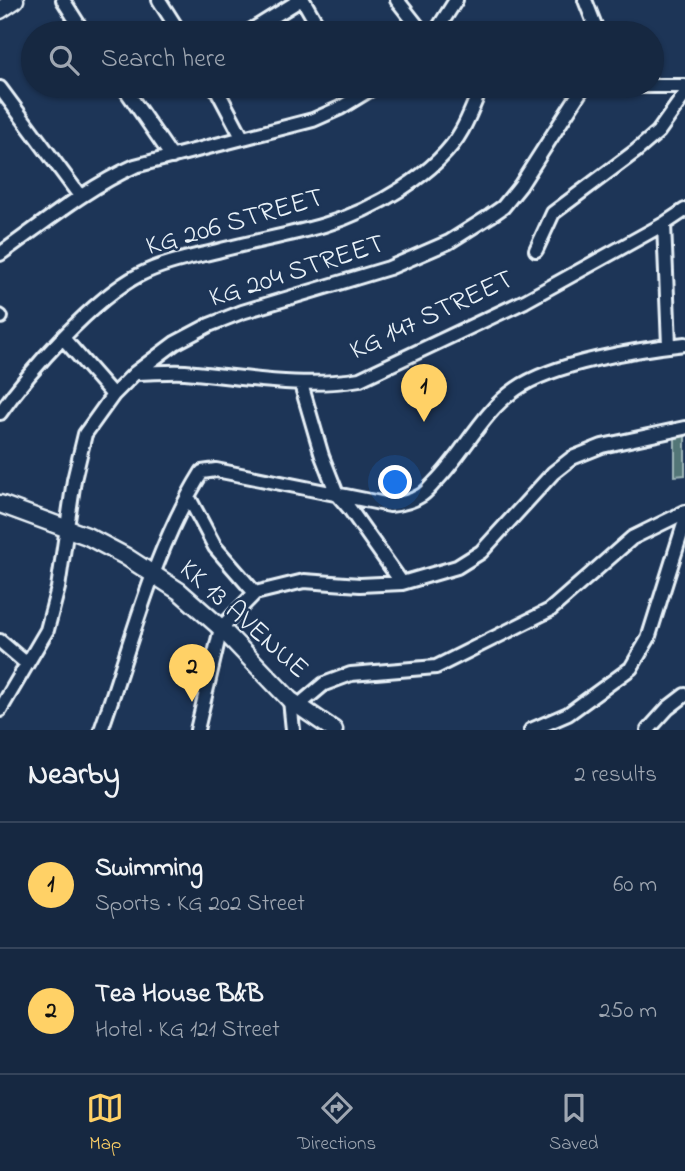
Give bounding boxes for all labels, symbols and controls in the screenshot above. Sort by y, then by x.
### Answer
search box [21,21,664,98]
icon: search [45,41,83,79]
text: Search here [101,41,226,79]
street label: KG 206 STREET [141,178,329,268]
street label: KG 204 STREET [204,224,390,320]
street label: KG 147 STREET [343,260,521,372]
pin: 1 [401,364,447,422]
your location [378,465,412,499]
street label: KK 13 AVENUE [169,550,317,690]
pin: 2 [169,644,215,702]
text: Nearby [28,754,120,798]
text: 2 results [574,759,657,792]
text: Swimming [95,850,203,888]
text: 1 [47,869,55,902]
text: 60 m [613,869,657,902]
text: Sports · KG 202 Street [95,888,305,921]
text: Tea House B&B [95,976,264,1014]
text: 2 [45,995,57,1028]
text: 250 m [599,995,657,1028]
text: Hotel · KG 121 Street [95,1014,280,1047]
tab: Map [86,1089,124,1158]
tab: Directions [297,1089,376,1158]
tab: Saved [549,1089,599,1158]

